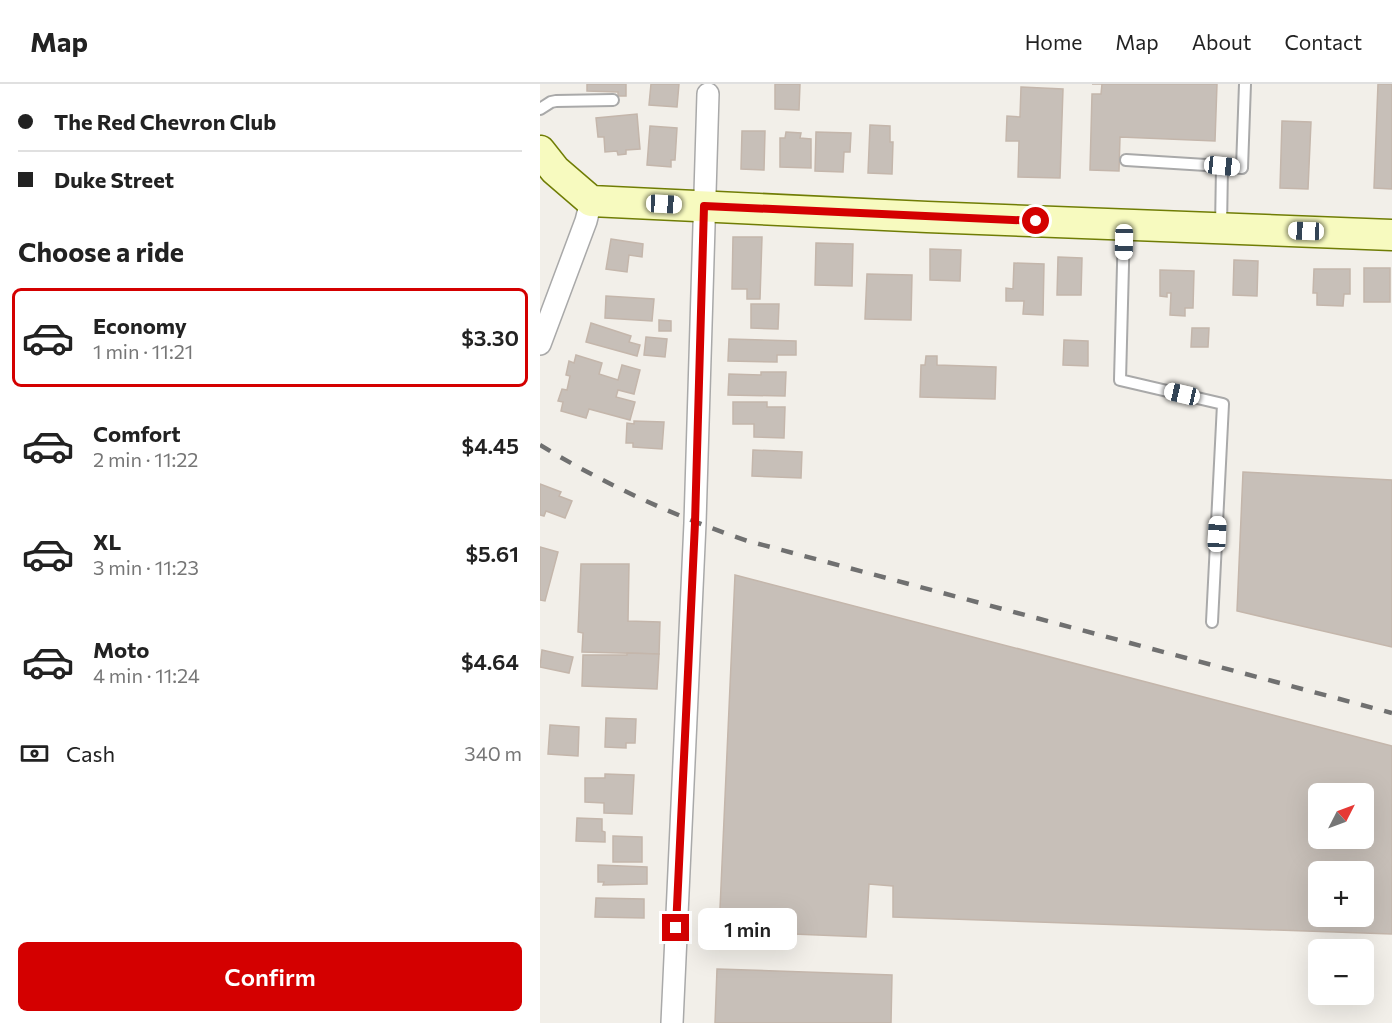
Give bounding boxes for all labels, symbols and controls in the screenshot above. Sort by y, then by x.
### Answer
text: Map [30,24,88,58]
text: Home [1025,29,1082,54]
text: Map [1115,29,1159,54]
text: About [1192,29,1251,54]
text: Contact [1284,29,1362,54]
text: The Red Chevron Club [54,108,276,135]
car [1203,155,1241,177]
text: Duke Street [54,166,174,193]
car [646,194,682,214]
route start [1022,207,1049,234]
car [1288,221,1324,241]
car [1115,224,1133,260]
text: Choose a ride [18,235,184,268]
icon: car [21,311,75,365]
text: Economy [93,312,187,339]
text: $3.30 [461,324,519,351]
text: 1 min · 11:21 [93,339,193,363]
car [1162,381,1202,407]
icon: car [21,419,75,473]
text: Comfort [93,420,181,447]
text: $4.45 [462,432,519,459]
text: 2 min · 11:22 [93,447,198,471]
car [1207,516,1227,552]
icon: car [21,527,75,581]
text: XL [93,528,121,555]
text: $5.61 [465,540,519,567]
text: 3 min · 11:23 [93,555,199,579]
icon: car [21,635,75,689]
text: Moto [93,636,149,663]
text: $4.64 [461,648,519,675]
text: 4 min · 11:24 [93,663,200,687]
icon: cash [18,737,51,770]
text: Cash [66,740,115,767]
text: 340 m [464,741,522,765]
north arrow [1308,783,1374,849]
map controls [1308,783,1374,1005]
button: + [1308,861,1374,927]
callout: 1 min [697,907,796,949]
route end [662,914,689,941]
text: 1 min [724,917,771,941]
button: − [1308,939,1374,1005]
button: Confirm [18,942,522,1011]

